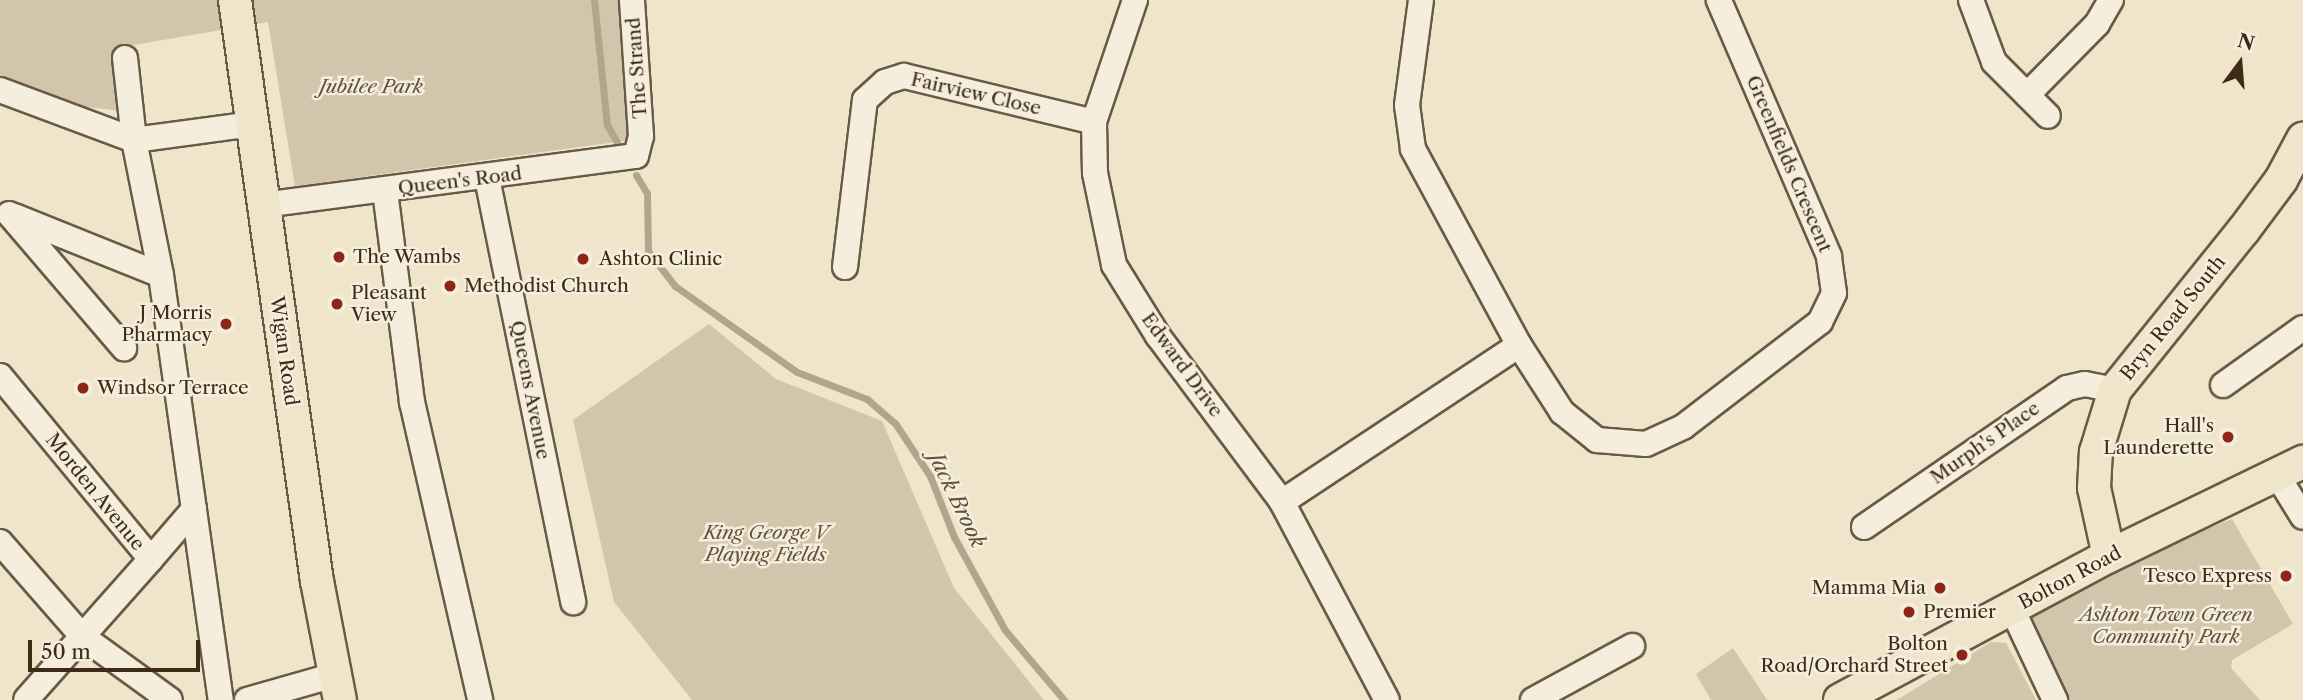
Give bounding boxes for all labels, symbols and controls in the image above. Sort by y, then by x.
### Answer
street label: The Strand [622,17,652,119]
north arrow [2205,28,2275,98]
text: N [2235,29,2257,56]
street label: Fairview Close [908,68,1044,120]
street label: Greenfields Crescent [1741,72,1837,256]
park label: Jubilee Park [319,76,423,98]
street label: Queen's Road [397,162,523,200]
place label: The Wambs [353,246,461,268]
place label: Ashton Clinic [599,248,722,270]
marker: The Wambs [331,249,347,265]
marker: Ashton Clinic [573,249,593,269]
street label: Bryn Road South [2116,251,2230,385]
place label: Methodist Church [464,275,629,297]
marker: Methodist Church [442,278,458,294]
place label: Pleasant View [351,282,427,326]
street label: Wigan Road [265,295,303,407]
marker: Pleasant View [329,296,345,312]
place label: J Morris Pharmacy [122,302,212,346]
street label: Edward Drive [1136,308,1228,422]
marker: J Morris Pharmacy [218,316,234,332]
street label: Queens Avenue [505,318,555,462]
place label: Windsor Terrace [97,377,250,399]
marker: Windsor Terrace [75,380,91,396]
street label: Murph's Place [1926,397,2044,489]
place label: Hall's Launderette [2103,415,2214,459]
street label: Morden Avenue [41,429,149,555]
marker: Hall's Launderette [2220,429,2236,445]
water label: Jack Brook [923,448,991,552]
park label: King George V Playing Fields [704,522,828,566]
street label: Bolton Road [2015,541,2125,615]
place label: Tesco Express [2143,565,2272,587]
marker: Tesco Express [2278,568,2294,584]
place label: Mamma Mia [1811,577,1926,599]
marker: Mamma Mia [1932,580,1948,596]
place label: Premier [1923,601,1996,623]
marker: Premier [1901,604,1917,620]
park label: Ashton Town Green Community Park [2079,604,2253,648]
scale bar [32,626,203,670]
place label: Bolton Road/Orchard Street [1760,633,1948,677]
text: 50 m [41,639,91,664]
marker: Bolton Road/Orchard Street [1954,647,1970,663]

